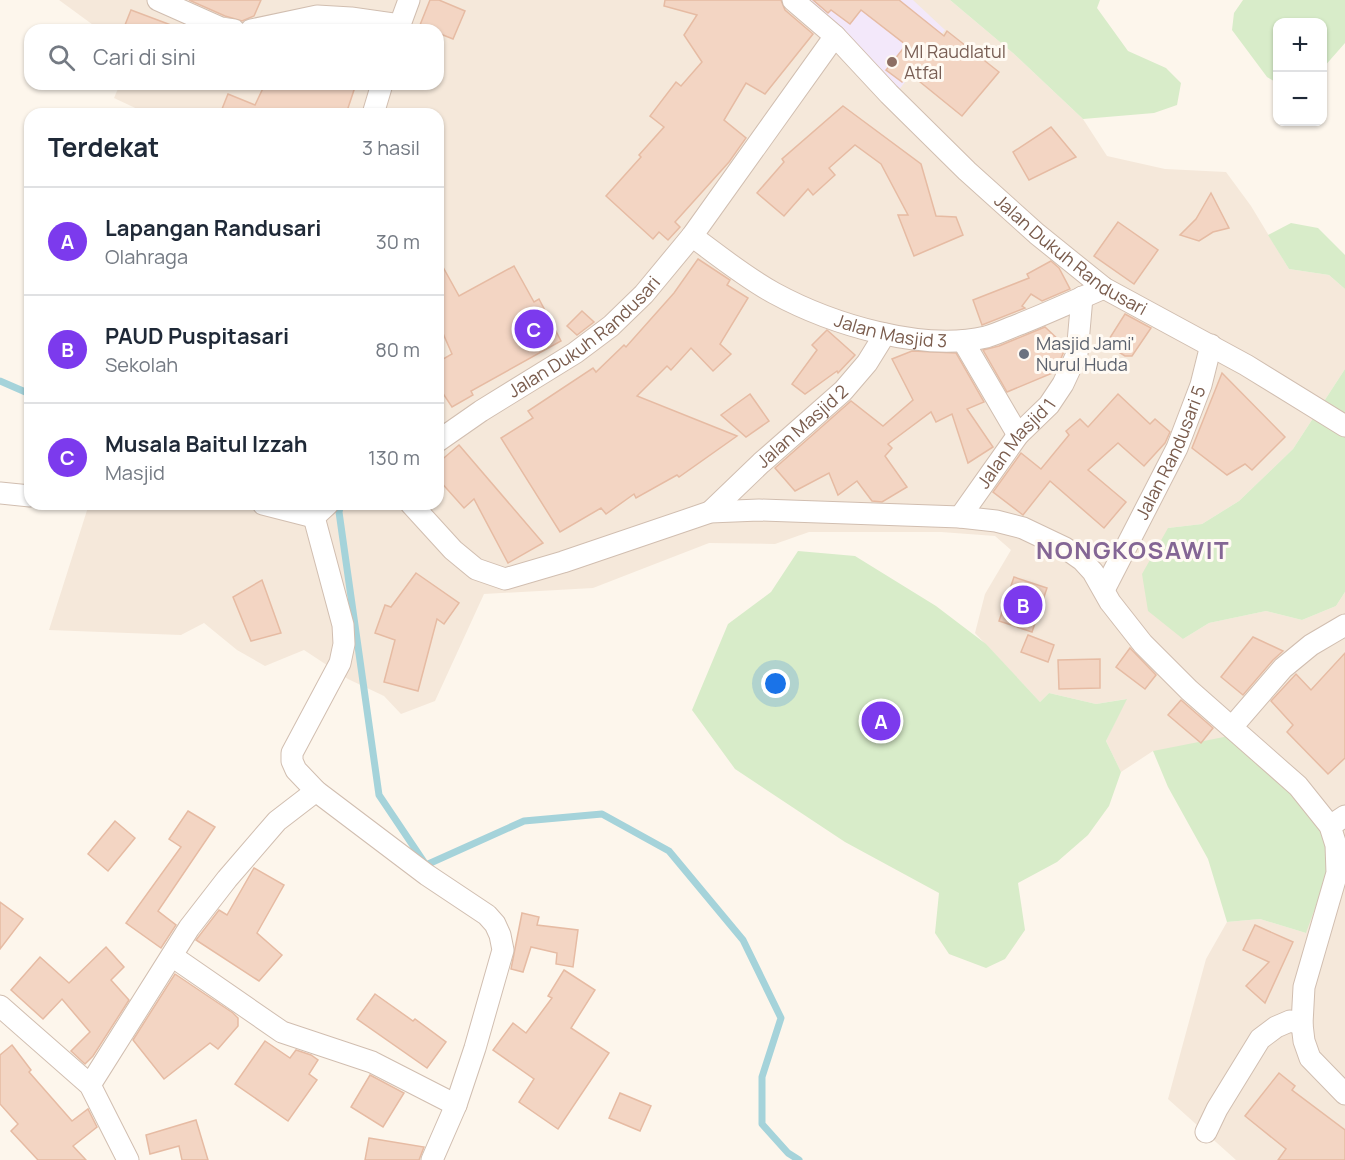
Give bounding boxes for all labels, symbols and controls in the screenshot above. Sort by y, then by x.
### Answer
map controls [1273,18,1327,126]
button: + [1273,18,1327,72]
search box [24,24,444,90]
place label: MI Raudlatul Atfal [904,39,1006,84]
icon: search [45,41,78,74]
text: Cari di sini [93,42,196,72]
marker: MI Raudlatul Atfal [885,55,899,69]
button: − [1273,72,1327,126]
text: Terdekat [48,129,159,165]
text: 3 hasil [362,134,420,161]
street label: Jalan Dukuh Randusari [990,188,1152,320]
text: Lapangan Randusari [105,213,321,243]
text: A [61,228,74,255]
text: 30 m [376,228,420,255]
text: Olahraga [105,243,188,270]
street label: Jalan Dukuh Randusari [503,271,665,403]
pin: C [514,306,554,352]
street label: Jalan Masjid 3 [832,308,947,352]
text: PAUD Puspitasari [105,321,289,351]
place label: Masjid Jami' Nurul Huda [1036,331,1135,376]
text: B [61,336,74,363]
text: 80 m [375,336,420,363]
marker: Masjid Jami' Nurul Huda [1017,347,1031,361]
text: Sekolah [105,351,178,378]
street label: Jalan Masjid 2 [751,379,853,473]
street label: Jalan Randusari 5 [1129,382,1211,523]
street label: Jalan Masjid 1 [971,393,1061,493]
text: Musala Baitul Izzah [105,429,307,459]
text: C [60,444,75,471]
text: 130 m [368,444,420,471]
text: Masjid [105,459,165,486]
district label: NONGKOSAWIT [1036,533,1230,566]
pin: B [1004,582,1042,628]
your location [761,669,790,698]
pin: A [862,698,900,744]

